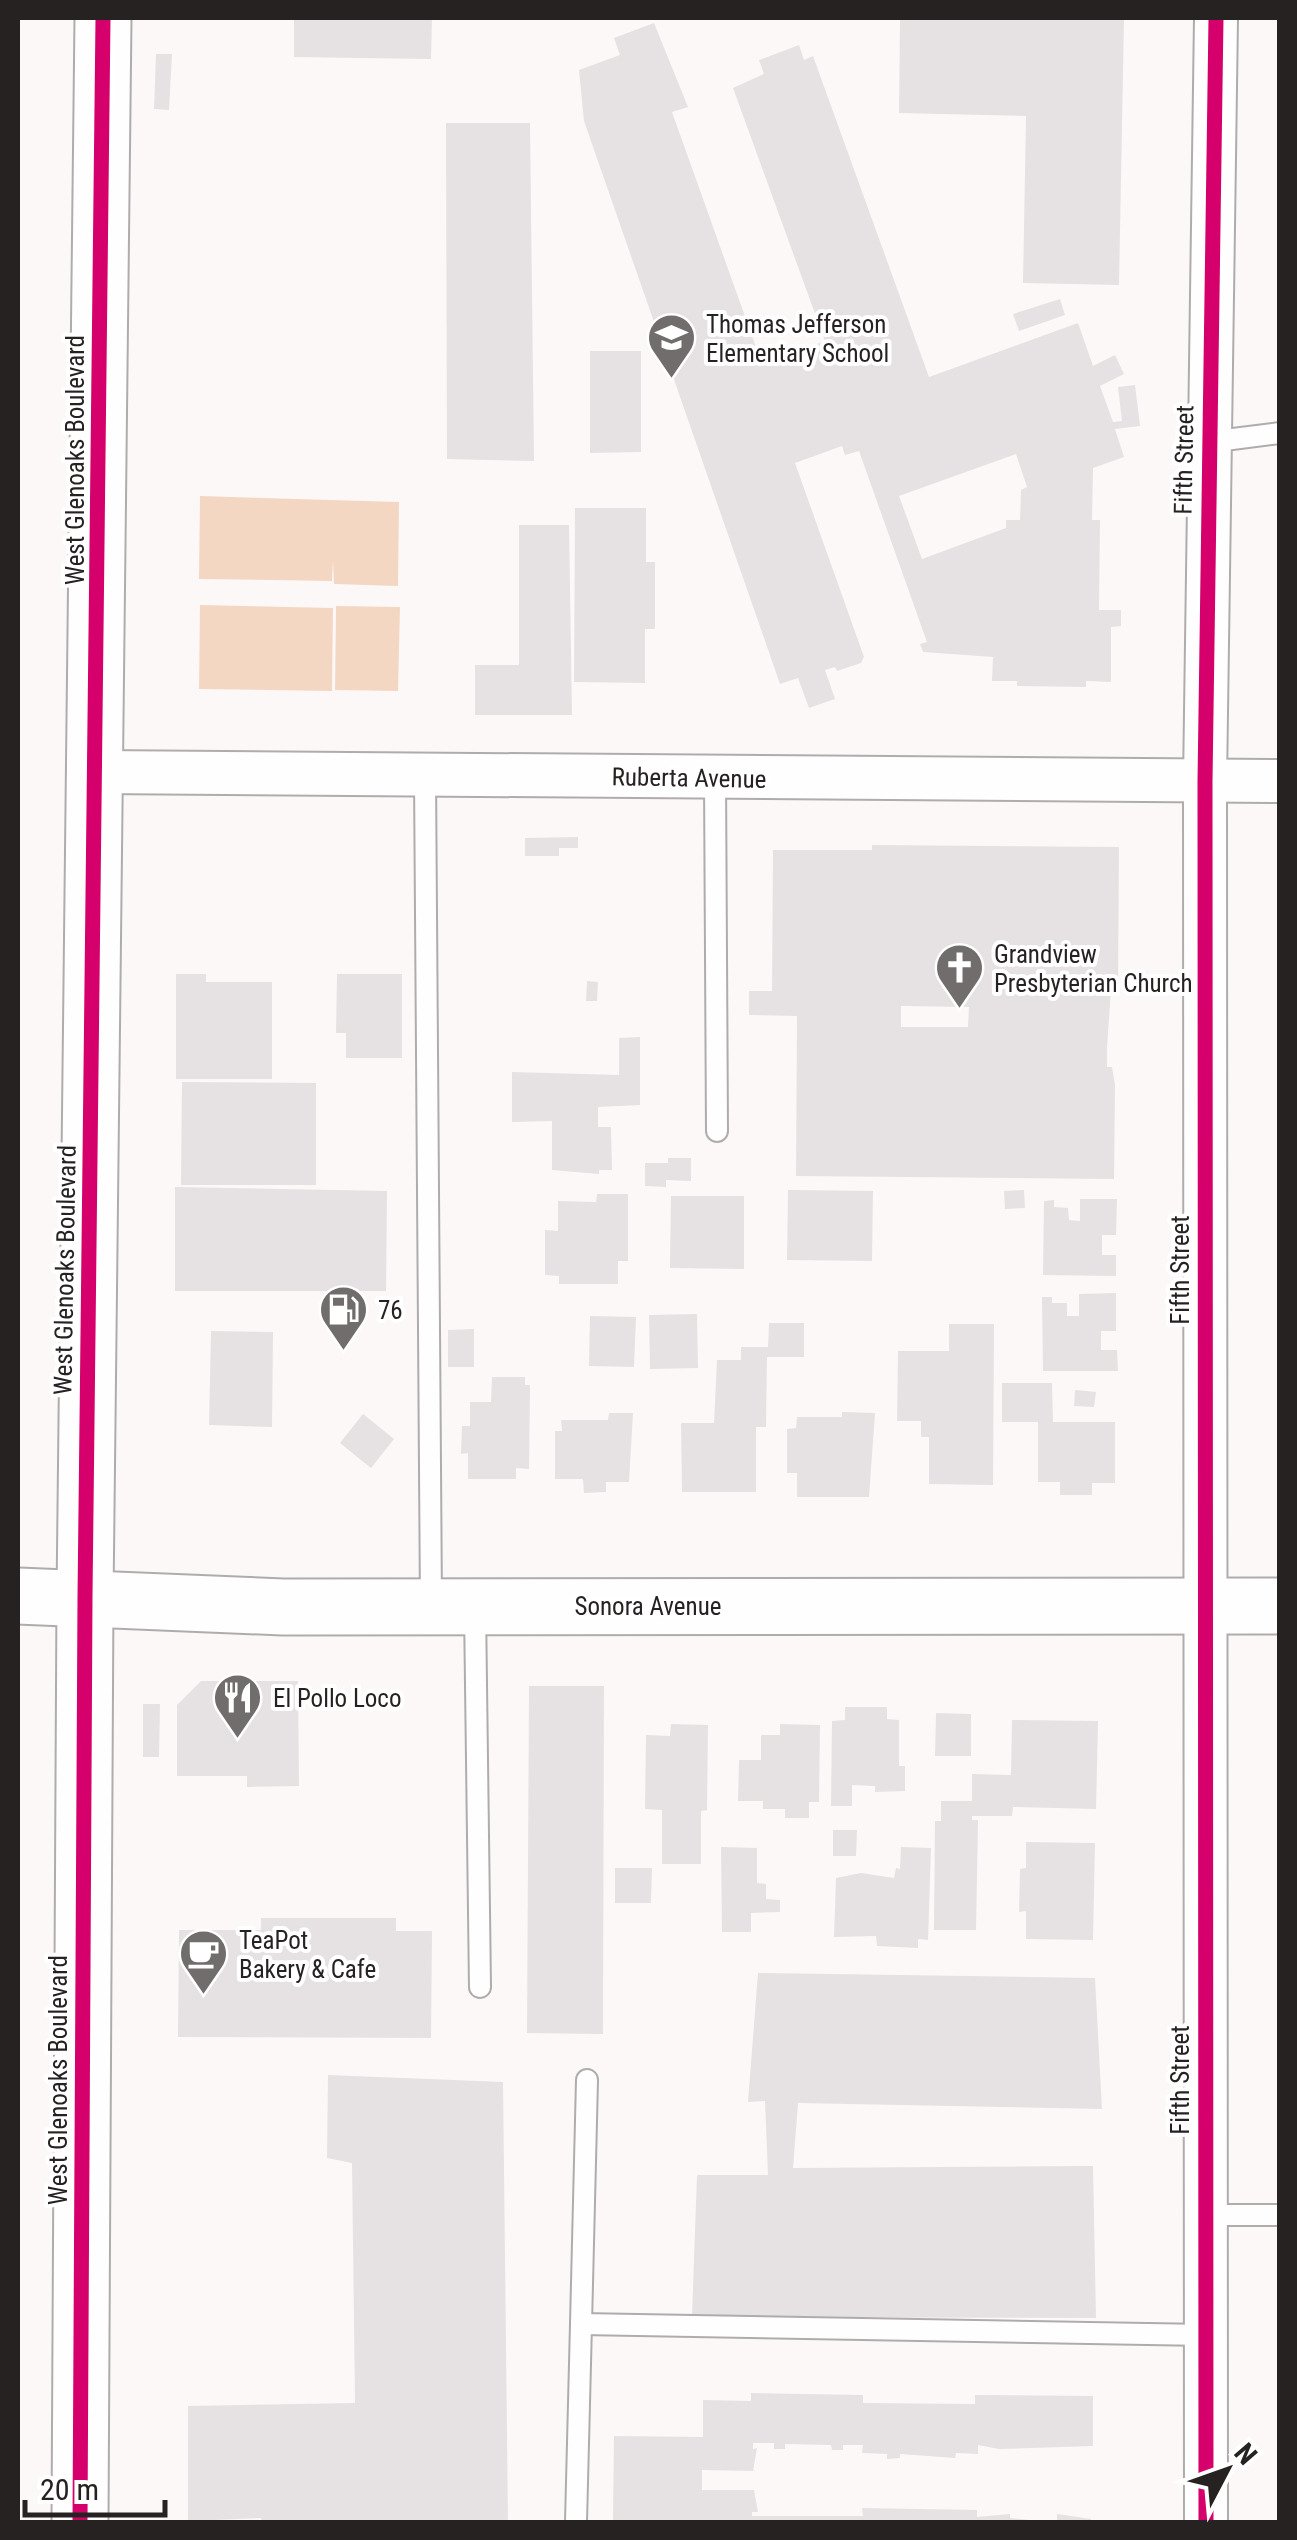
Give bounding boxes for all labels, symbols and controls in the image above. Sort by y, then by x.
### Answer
place label: Thomas Jefferson Elementary School [706,310,889,368]
school or university icon: Thomas Jefferson Elementary School [645,312,697,380]
street label: West Glenoaks Boulevard [61,335,90,585]
street label: Fifth Street [1169,405,1199,515]
street label: Ruberta Avenue [611,762,767,794]
place label: Grandview Presbyterian Church [994,940,1193,998]
church icon: Grandview Presbyterian Church [933,942,985,1010]
street label: West Glenoaks Boulevard [48,1145,82,1395]
street label: Fifth Street [1166,1215,1195,1325]
fuel station icon: 76 [317,1284,369,1352]
place label: 76 [378,1296,403,1325]
street label: Sonora Avenue [575,1592,722,1621]
restaurant icon: El Pollo Loco [212,1672,264,1740]
place label: El Pollo Loco [273,1684,401,1713]
place label: TeaPot Bakery & Cafe [239,1926,376,1984]
cafe icon: TeaPot Bakery & Cafe [178,1928,230,1996]
street label: West Glenoaks Boulevard [44,1955,73,2205]
street label: Fifth Street [1166,2025,1195,2135]
north arrow [1177,2420,1277,2520]
text: N [1227,2437,1264,2471]
scale bar [25,2455,165,2517]
text: 20 m [40,2472,99,2507]

